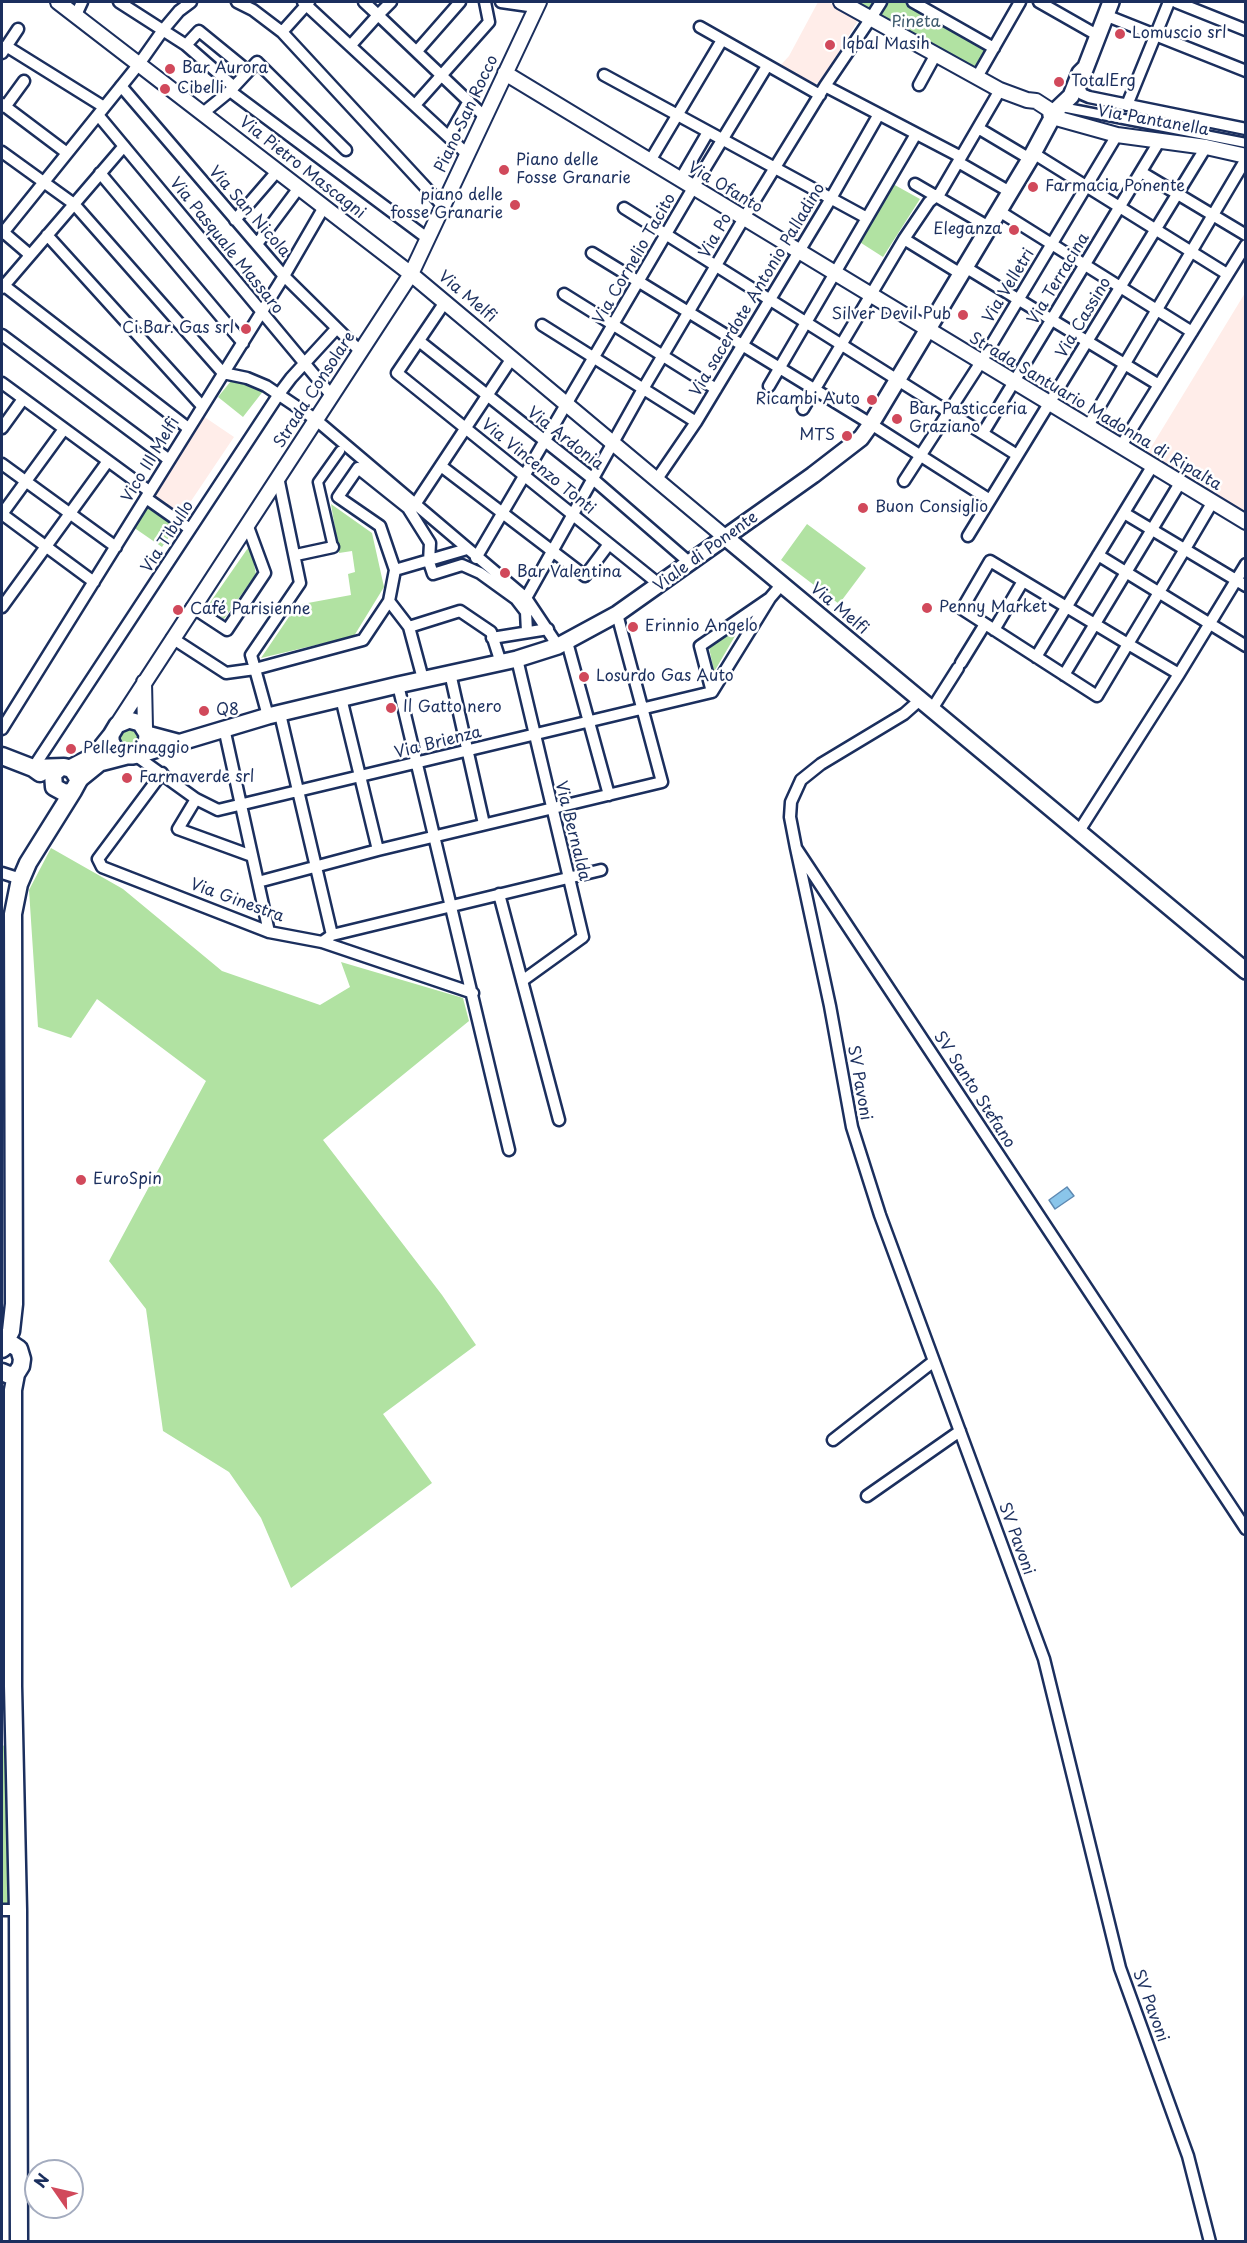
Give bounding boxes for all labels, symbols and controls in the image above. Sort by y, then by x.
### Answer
park label: Pineta [892,13,940,33]
place label: Lomuscio srl [1132,24,1226,44]
marker: Lomuscio srl [1113,27,1127,41]
place label: Iqbal Masih [842,35,930,55]
marker: Iqbal Masih [823,38,837,52]
street label: Piano San Rocco [431,52,503,176]
place label: Bar Aurora [182,59,268,79]
marker: Bar Aurora [163,62,177,76]
place label: TotalErg [1071,72,1136,92]
marker: TotalErg [1052,75,1066,89]
place label: Cibelli [177,79,224,99]
marker: Cibelli [158,82,172,96]
street label: Via Pantanella [1096,102,1210,140]
street label: Via Pietro Mascagni [235,113,369,223]
place label: Piano delle Fosse Granarie [516,151,631,189]
street label: Via Ofanto [684,158,766,218]
street label: Via San Nicola [204,163,294,261]
marker: Piano delle Fosse Granarie [497,163,511,177]
street label: Via Pasquale Massaro [165,174,287,318]
place label: Farmacia Ponente [1045,177,1185,197]
street label: Via sacerdote Antonio Palladino [687,180,829,400]
marker: Farmacia Ponente [1026,180,1040,194]
place label: piano delle fosse Granarie [390,186,503,224]
street label: Via Cornelio Tacito [590,190,680,328]
marker: piano delle fosse Granarie [508,198,522,212]
street label: Via Po [696,210,736,262]
place label: Eleganza [933,220,1002,240]
marker: Eleganza [1007,223,1021,237]
street label: Via Terracina [1024,230,1094,328]
street label: Via Velletri [979,245,1039,327]
street label: Via Melfi [434,267,500,327]
street label: Via Cassino [1052,274,1116,362]
place label: Silver Devil Pub [832,305,951,325]
marker: Silver Devil Pub [956,308,970,322]
place label: Ci.Bar. Gas srl [122,319,234,339]
marker: Ci.Bar. Gas srl [239,322,253,336]
street label: Strada Consolare [270,328,360,452]
street label: Strada Santuario Madonna di Ripalta [965,329,1225,495]
place label: Ricambi Auto [756,390,860,410]
marker: Ricambi Auto [865,393,879,407]
place label: Bar Pasticceria Graziano [909,400,1027,438]
street label: Via Ardonia [523,403,607,475]
marker: Bar Pasticceria Graziano [890,412,904,426]
street label: Vico III Melfi [118,414,184,506]
street label: Via Vincenzo Tonti [477,415,599,519]
place label: MTS [799,426,835,446]
marker: MTS [840,429,854,443]
street label: Via Tibullo [138,497,198,577]
place label: Buon Consiglio [875,498,988,518]
marker: Buon Consiglio [856,501,870,515]
street label: Viale di Ponente [650,508,762,596]
place label: Bar Valentina [517,563,621,583]
marker: Bar Valentina [498,566,512,580]
street label: Via Melfi [806,579,872,639]
place label: Penny Market [939,598,1047,618]
place label: Café Parisienne [190,600,311,620]
marker: Penny Market [920,601,934,615]
marker: Café Parisienne [171,603,185,617]
place label: Erinnio Angelo [645,617,758,637]
marker: Erinnio Angelo [626,620,640,634]
place label: Losurdo Gas Auto [596,667,734,687]
marker: Losurdo Gas Auto [577,670,591,684]
place label: Il Gatto nero [403,698,502,718]
place label: Q8 [216,701,239,721]
marker: Il Gatto nero [384,701,398,715]
marker: Q8 [197,704,211,718]
street label: Via Brienza [393,723,483,763]
place label: Pellegrinaggio [83,739,189,759]
marker: Pellegrinaggio [64,742,78,756]
place label: Farmaverde srl [139,768,254,788]
marker: Farmaverde srl [120,771,134,785]
street label: Via Bernalda [550,779,594,883]
street label: Via Ginestra [188,875,286,927]
street label: SV Santo Stefano [929,1028,1019,1152]
street label: SV Pavoni [843,1044,875,1122]
place label: EuroSpin [93,1170,162,1190]
marker: EuroSpin [74,1173,88,1187]
street label: SV Pavoni [994,1500,1038,1578]
street label: SV Pavoni [1128,1967,1172,2045]
north arrow [24,2159,84,2219]
text: N [27,2168,54,2192]

